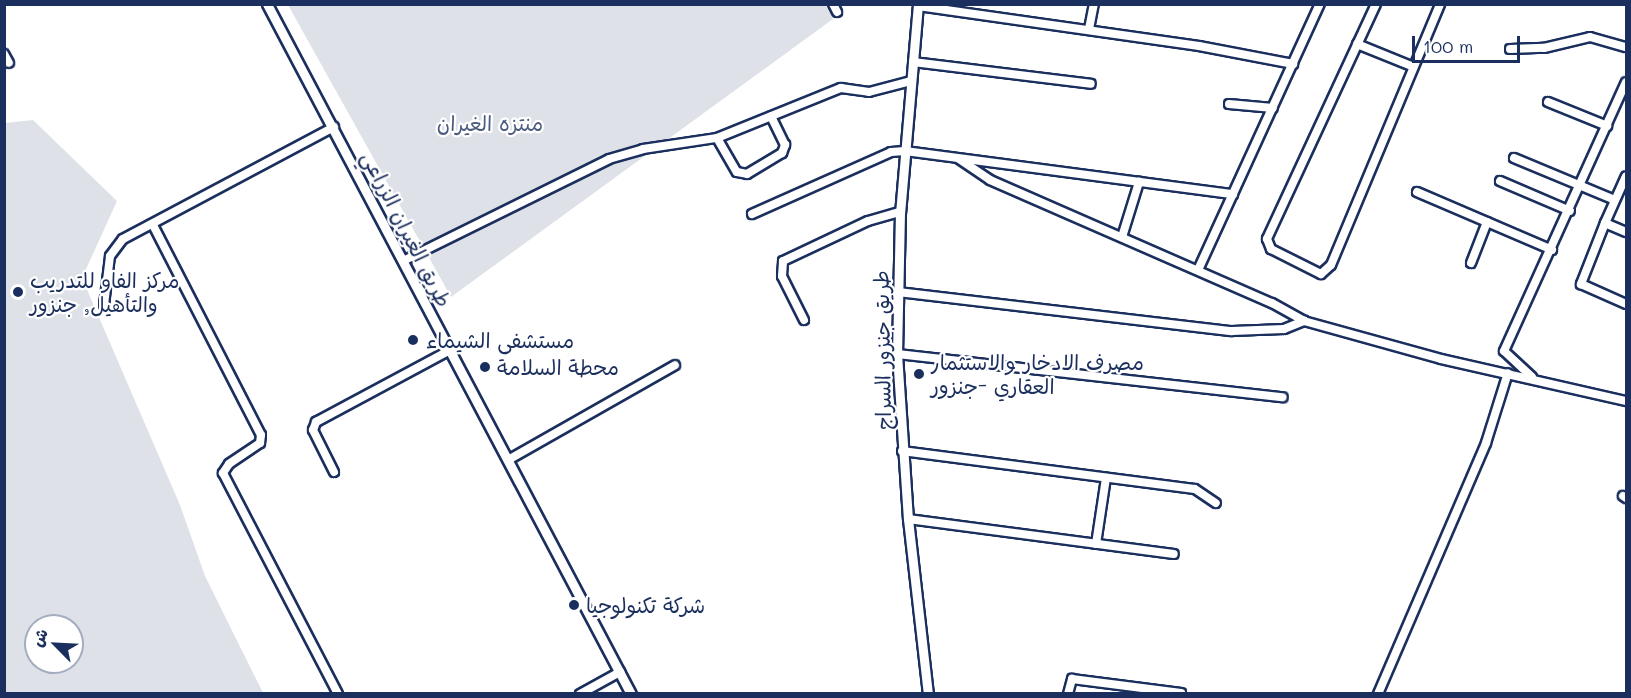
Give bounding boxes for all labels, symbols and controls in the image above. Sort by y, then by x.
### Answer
scale bar [1415,24,1523,62]
text: 100 m [1423,34,1473,58]
park label: منتزه الغيران [437,110,543,136]
street label: طريق الغيران الزراعي [357,147,457,311]
place label: مركز الفاو للتدريب والتأهيل, جنزور [30,267,180,317]
street label: طريق جنزور السراج [868,270,896,430]
marker: مركز الفاو للتدريب والتأهيل, جنزور [11,285,25,299]
place label: مستشفى الشيماء [426,327,574,353]
marker: مستشفى الشيماء [404,331,422,349]
place label: مصرف الادخار والاستثمار العقاري -جنزور [931,349,1144,399]
place label: محطة السلامة [497,354,619,380]
marker: محطة السلامة [478,360,492,374]
marker: مصرف الادخار والاستثمار العقاري -جنزور [912,367,926,381]
place label: شركة تكنولوجيا [586,592,705,618]
marker: شركة تكنولوجيا [567,598,581,612]
north arrow [24,614,84,674]
text: ش [26,625,52,650]

